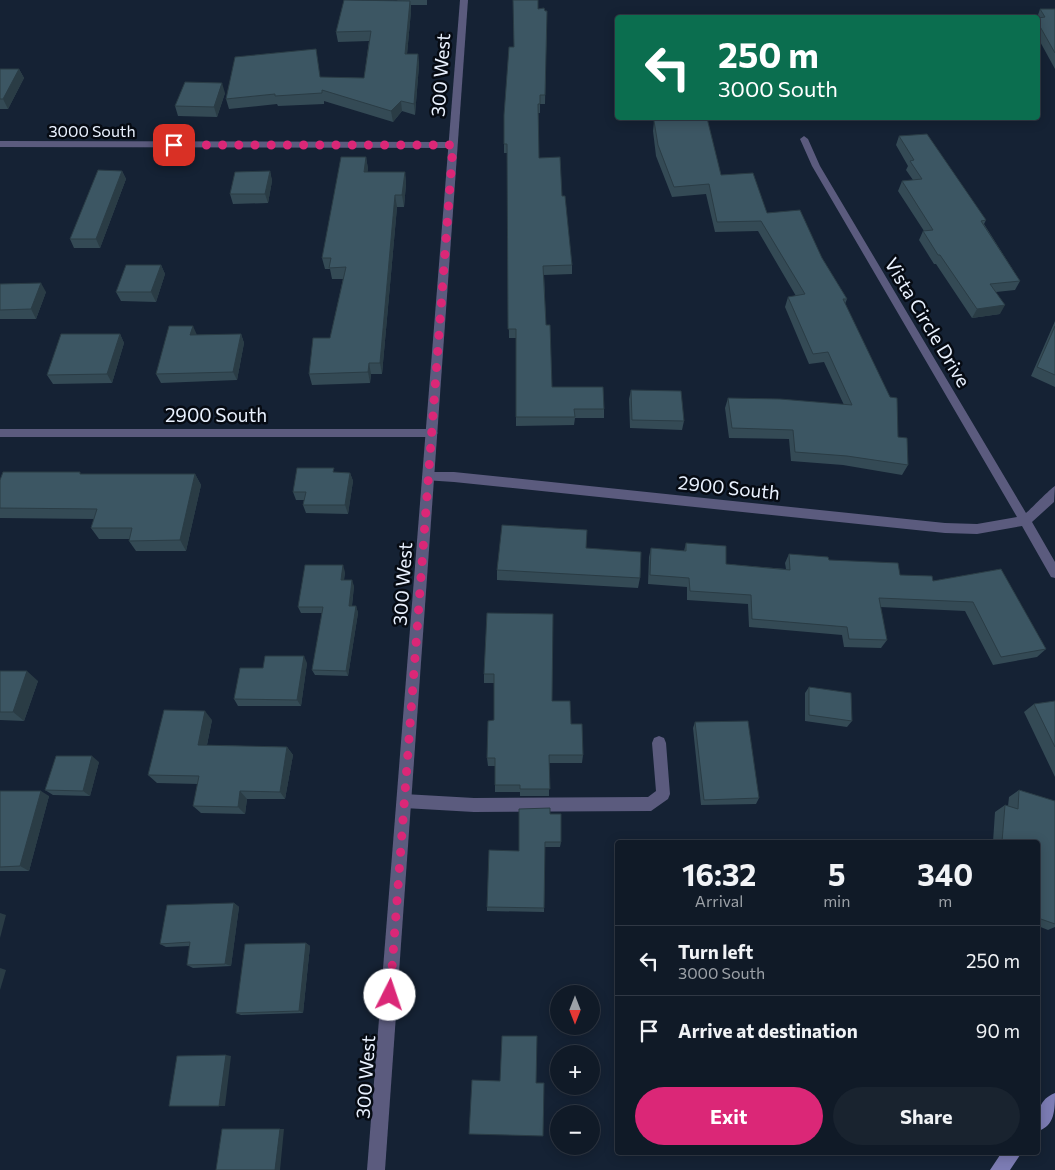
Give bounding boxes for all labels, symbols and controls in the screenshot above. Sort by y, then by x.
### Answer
street label: 300 West [426,32,454,118]
text: 250 m [718,32,819,75]
icon: left [635,35,700,100]
text: 3000 South [718,75,838,102]
street label: 3000 South [48,121,136,140]
pin [153,124,195,166]
icon: arrive [160,131,188,159]
street label: Vista Circle Drive [880,253,976,391]
street label: 2900 South [165,403,267,426]
street label: 2900 South [677,470,781,504]
street label: 300 West [388,541,416,627]
text: 16:32 [682,855,756,892]
text: 5 [828,855,846,892]
text: 340 [917,855,973,892]
text: Arrival [695,891,743,910]
text: min [823,891,850,910]
text: m [938,891,952,910]
text: Turn left [678,940,753,963]
icon: left [635,947,663,975]
text: 250 m [966,949,1020,972]
text: 3000 South [678,963,765,982]
position arrow [363,968,415,1020]
north arrow [550,985,600,1035]
map controls [550,985,600,1155]
icon: arrive [635,1017,663,1045]
text: Arrive at destination [678,1019,858,1042]
text: 90 m [976,1019,1020,1042]
street label: 300 West [351,1034,379,1120]
button: + [550,1045,600,1095]
button: Exit [635,1087,823,1145]
button: Share [833,1087,1020,1145]
button: − [550,1105,600,1155]

